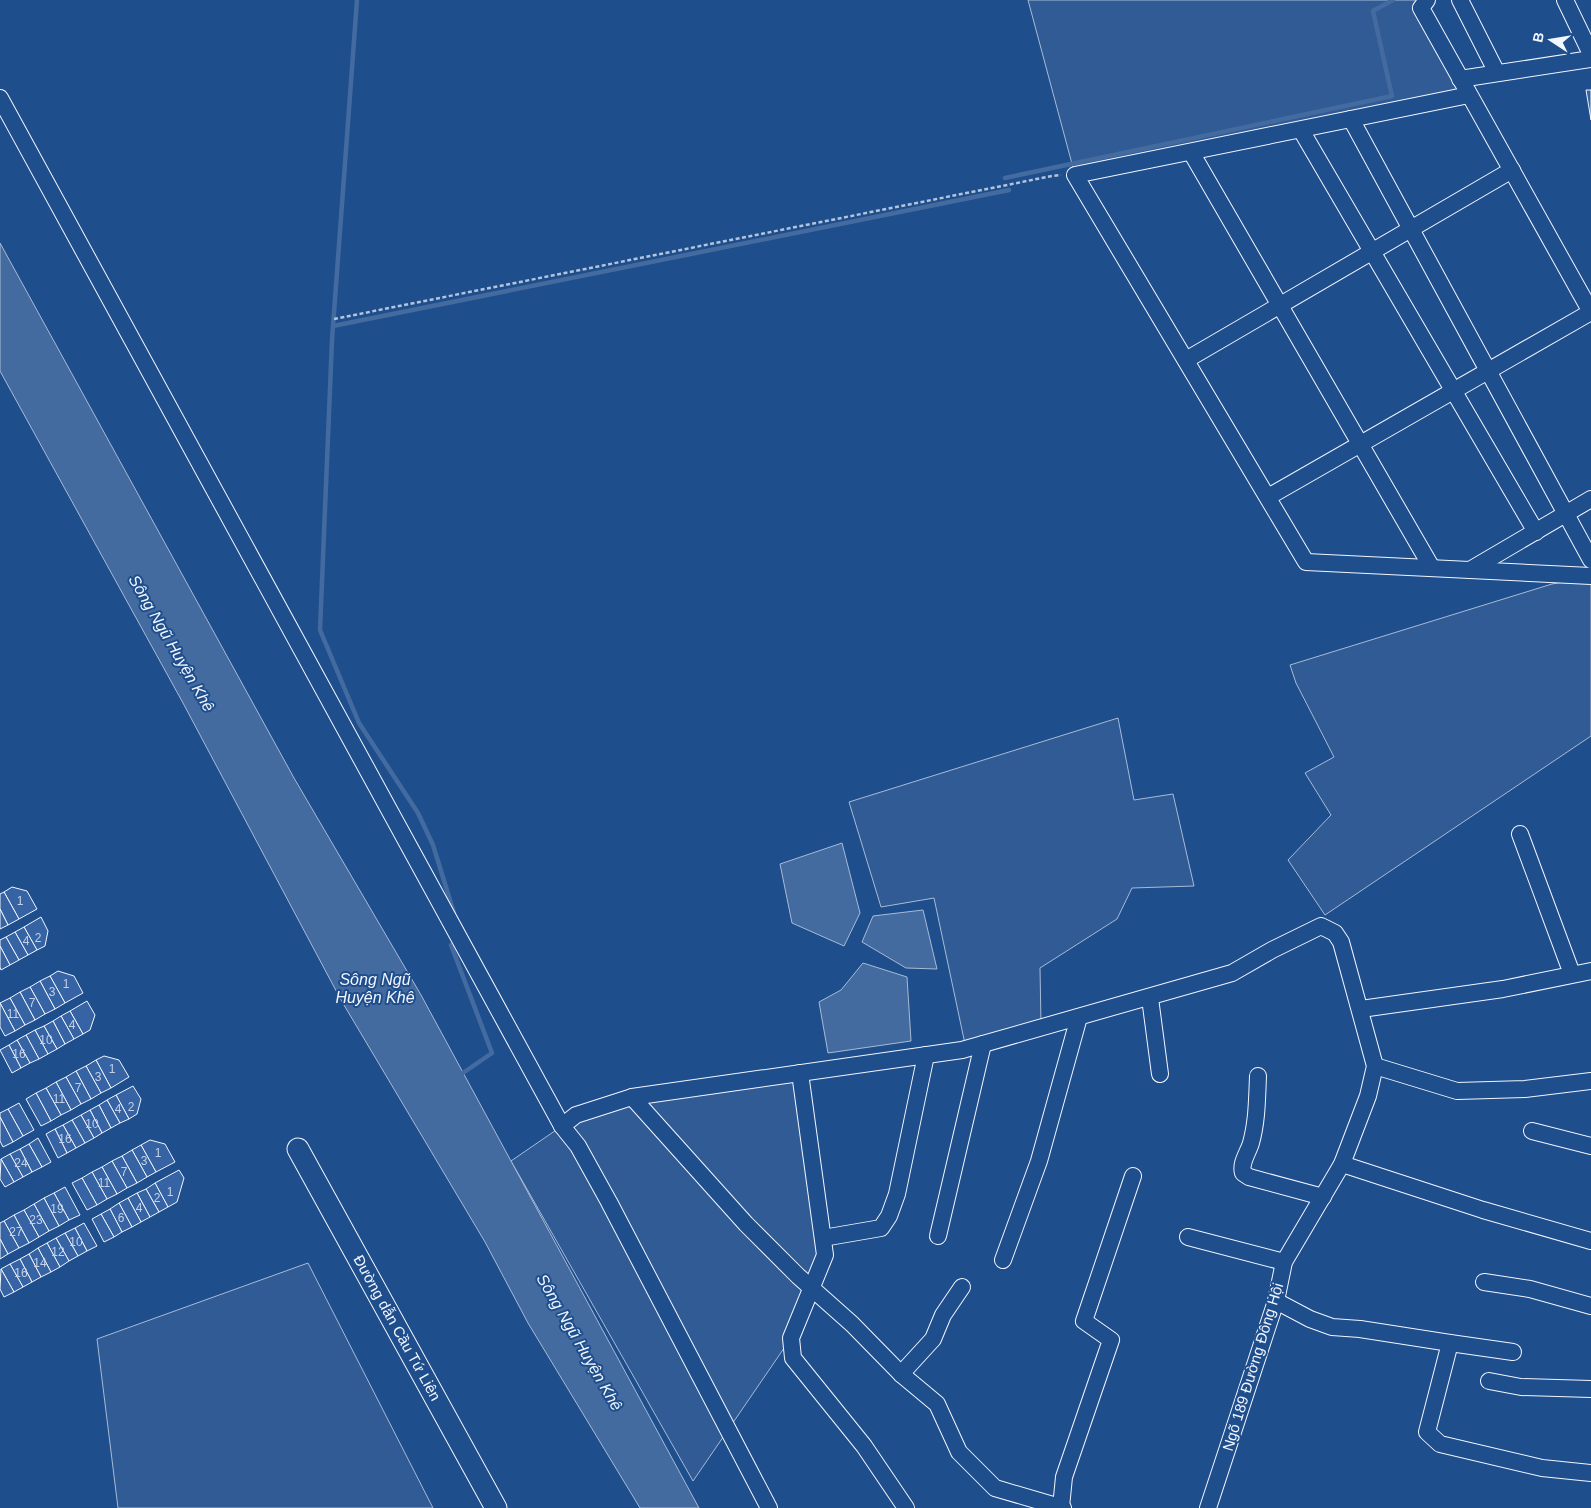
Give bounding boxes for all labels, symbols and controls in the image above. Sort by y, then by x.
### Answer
north arrow [1526,15,1576,65]
text: B [1529,31,1547,44]
water label: Sông Ngũ Huyện Khê [126,572,218,715]
house number: 1 [17,894,24,908]
house number: 2 [35,931,42,945]
house number: 4 [23,934,30,948]
water label: Sông Ngũ Huyện Khê [335,971,415,1006]
house number: 1 [63,977,70,991]
house number: 3 [49,985,56,999]
house number: 7 [29,996,36,1010]
house number: 11 [7,1007,20,1021]
house number: 4 [69,1018,76,1032]
house number: 10 [39,1033,53,1047]
house number: 16 [12,1047,26,1061]
house number: 1 [109,1062,116,1076]
house number: 3 [95,1070,102,1084]
house number: 7 [75,1081,82,1095]
house number: 11 [53,1092,66,1106]
house number: 2 [128,1100,135,1114]
house number: 4 [115,1102,122,1116]
house number: 10 [85,1117,99,1131]
house number: 16 [58,1132,72,1146]
house number: 1 [155,1146,162,1160]
house number: 3 [141,1154,148,1168]
house number: 24 [14,1156,28,1170]
house number: 7 [121,1165,128,1179]
house number: 11 [98,1176,111,1190]
house number: 1 [167,1185,174,1199]
house number: 2 [154,1191,161,1205]
house number: 4 [136,1201,143,1215]
house number: 19 [50,1202,64,1216]
house number: 6 [118,1211,125,1225]
house number: 23 [29,1213,43,1227]
house number: 27 [9,1225,23,1239]
house number: 10 [69,1235,83,1249]
house number: 12 [51,1245,65,1259]
street label: Đường dẫn Cầu Tứ Liên [350,1252,445,1404]
house number: 14 [33,1256,47,1270]
house number: 16 [14,1266,28,1280]
water label: Sông Ngũ Huyện Khê [534,1271,626,1414]
street label: Ngõ 189 Đường Đông Hội [1219,1281,1286,1453]

